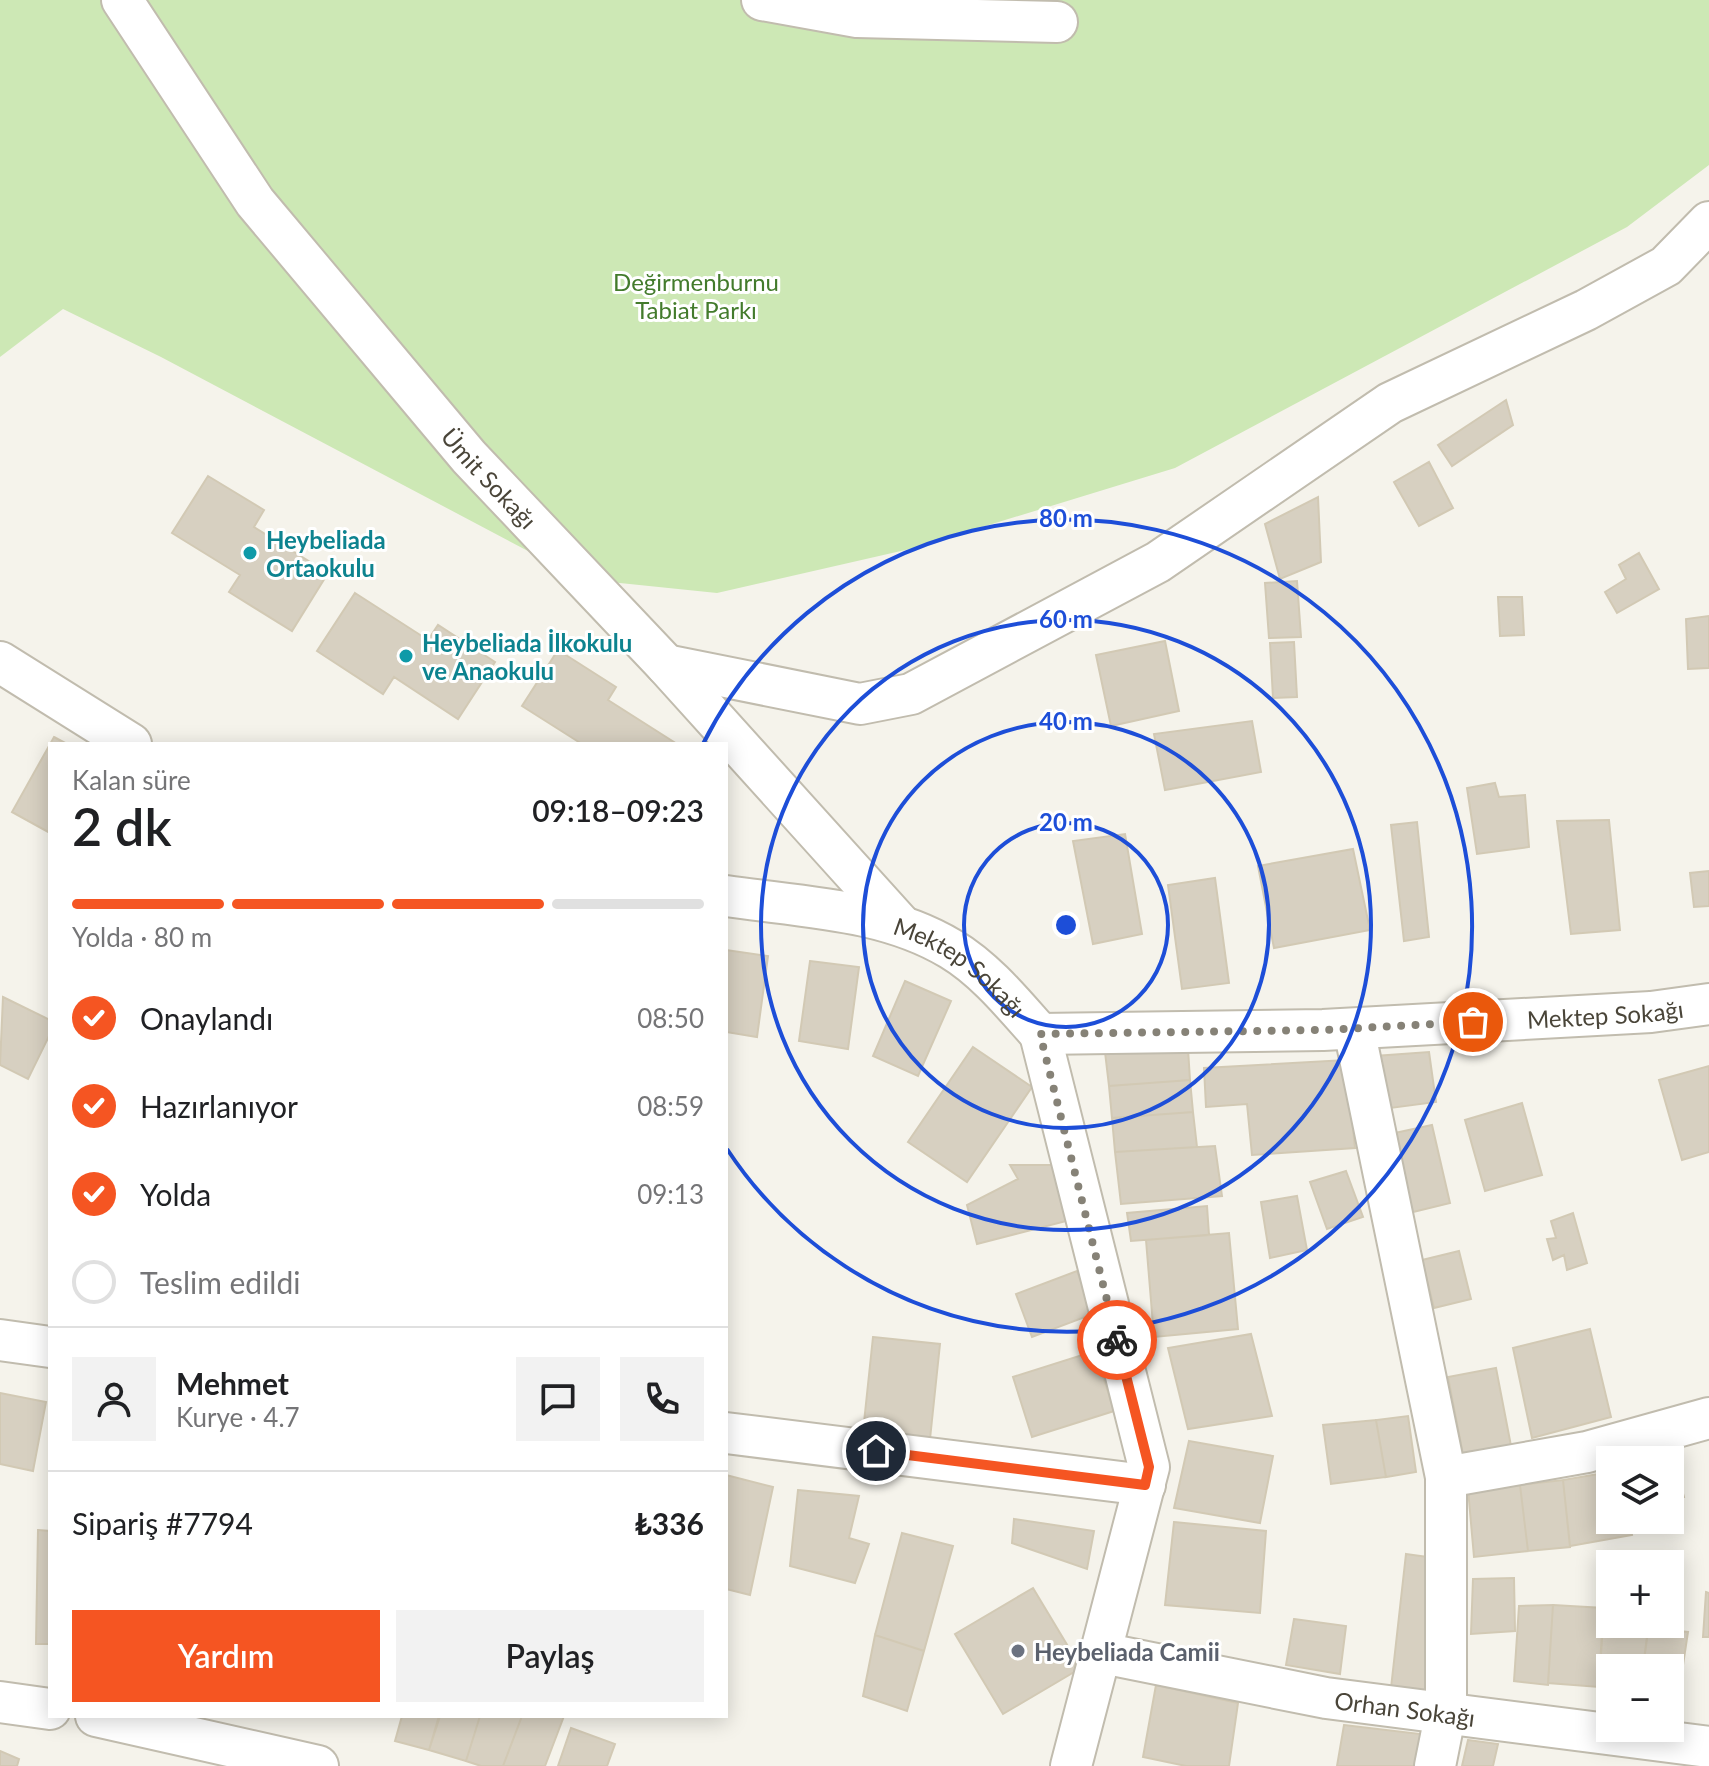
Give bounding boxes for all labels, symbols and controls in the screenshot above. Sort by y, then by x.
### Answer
park label: Değirmenburnu Tabiat Parkı [613,267,779,324]
street label: Ümit Sokağı [436,422,543,534]
text: 80 m [1039,503,1093,532]
place label: Heybeliada Ortaokulu [266,525,386,582]
marker: Heybeliada Ortaokulu [241,544,259,562]
text: 60 m [1039,604,1093,633]
place label: Heybeliada İlkokulu ve Anaokulu [422,628,632,685]
marker: Heybeliada İlkokulu ve Anaokulu [397,647,415,665]
text: 40 m [1039,706,1093,735]
text: Kalan süre [72,764,191,796]
text: 09:18–09:23 [532,792,704,828]
text: 2 dk [72,795,172,857]
text: 20 m [1039,807,1093,836]
street label: Mektep Sokağı [890,910,1032,1023]
centre of rings [1052,911,1080,939]
text: Yolda · 80 m [72,921,212,953]
pin [1439,988,1507,1056]
street label: Mektep Sokağı [1526,993,1685,1033]
icon: check [72,996,116,1040]
text: Onaylandı [140,1000,273,1036]
icon: bag [1451,1000,1495,1044]
text: 08:50 [637,1002,704,1034]
icon: check [72,1084,116,1128]
text: Hazırlanıyor [140,1088,298,1124]
text: 08:59 [637,1090,704,1122]
icon: check [72,1172,116,1216]
text: Yolda [140,1176,211,1212]
text: 09:13 [637,1178,704,1210]
text: Teslim edildi [140,1264,300,1300]
courier [1077,1300,1157,1380]
icon: bike [1095,1318,1139,1362]
button: person [72,1357,156,1441]
button: chat [516,1357,600,1441]
button: phone [620,1357,704,1441]
text: Mehmet [176,1365,289,1401]
text: Kurye · 4.7 [176,1401,300,1433]
pin [842,1417,910,1485]
icon: home [854,1429,898,1473]
map controls [1596,1446,1684,1742]
button: layers [1596,1446,1684,1534]
text: Sipariş #7794 [72,1505,253,1541]
text: ₺336 [634,1505,704,1541]
button: + [1596,1550,1684,1638]
button: Yardım [72,1610,380,1702]
button: Paylaş [396,1610,704,1702]
place label: Heybeliada Camii [1034,1637,1220,1666]
marker: Heybeliada Camii [1009,1642,1027,1660]
button: − [1596,1654,1684,1742]
street label: Orhan Sokağı [1333,1685,1477,1731]

